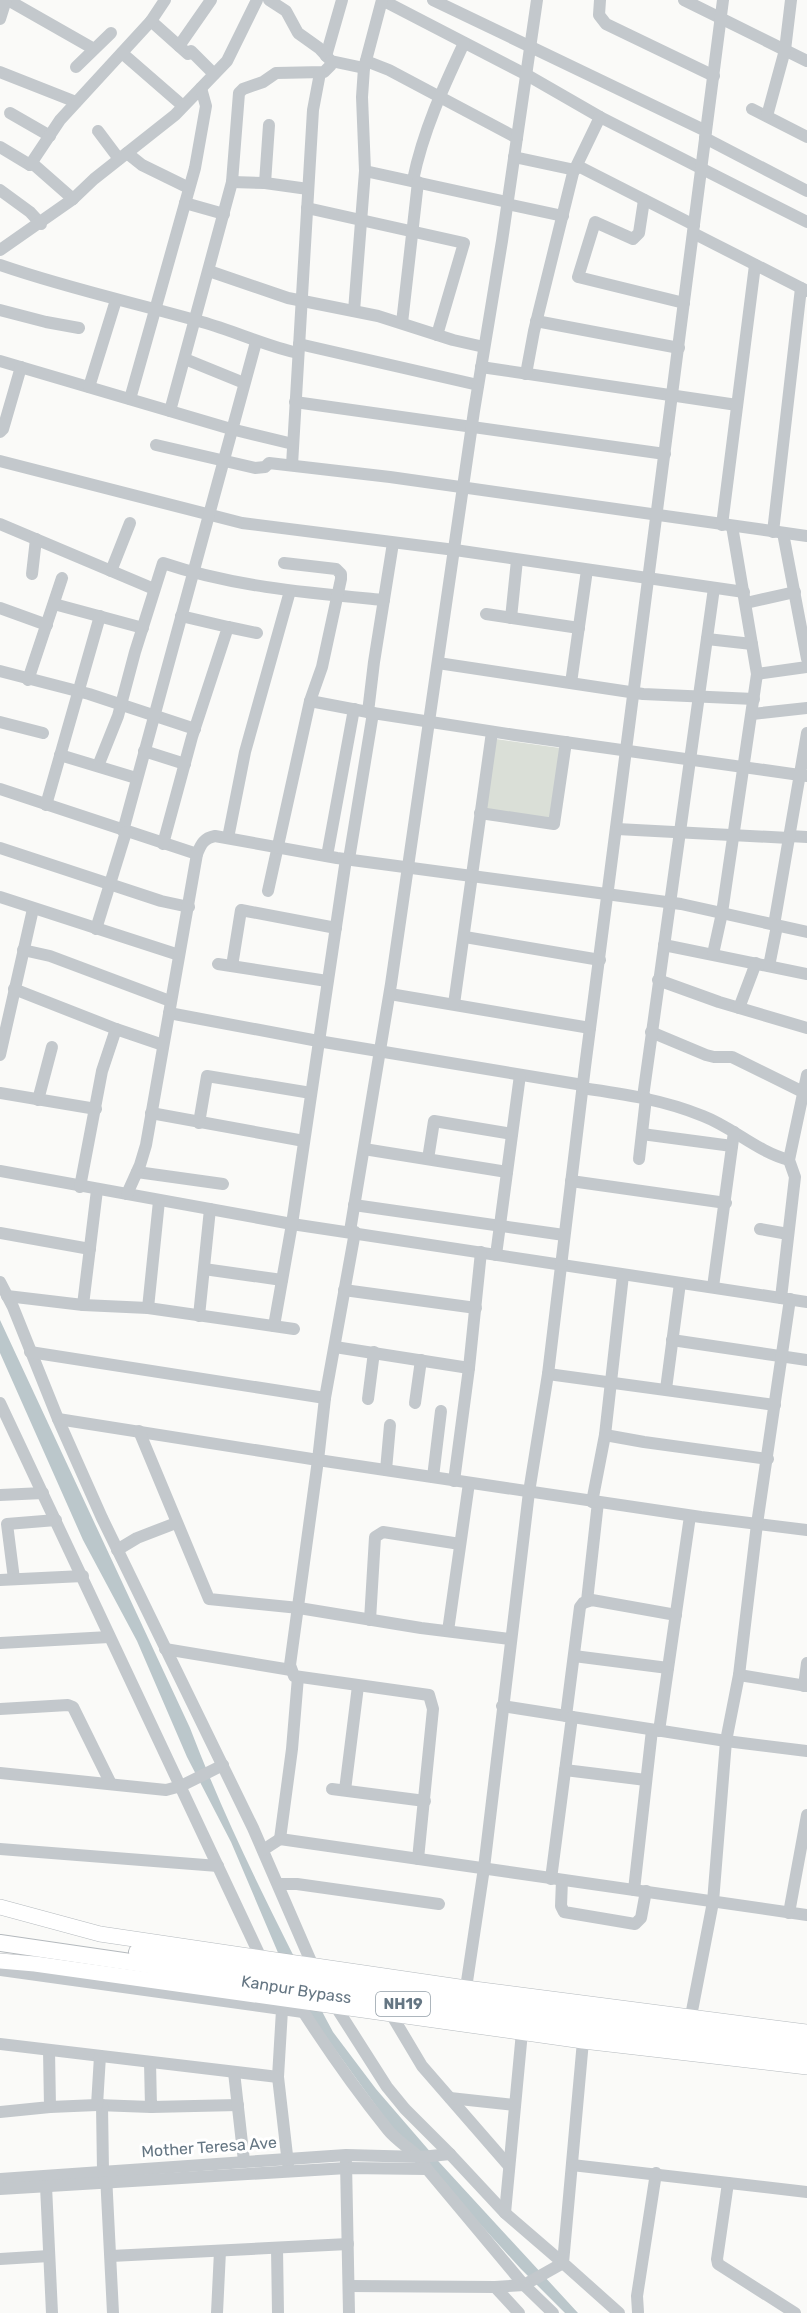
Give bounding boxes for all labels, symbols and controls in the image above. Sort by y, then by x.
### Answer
street label: Kanpur Bypass [240,1971,353,2007]
road number: NH19 [376,1992,430,2016]
street label: Mother Teresa Ave [141,2133,277,2161]

